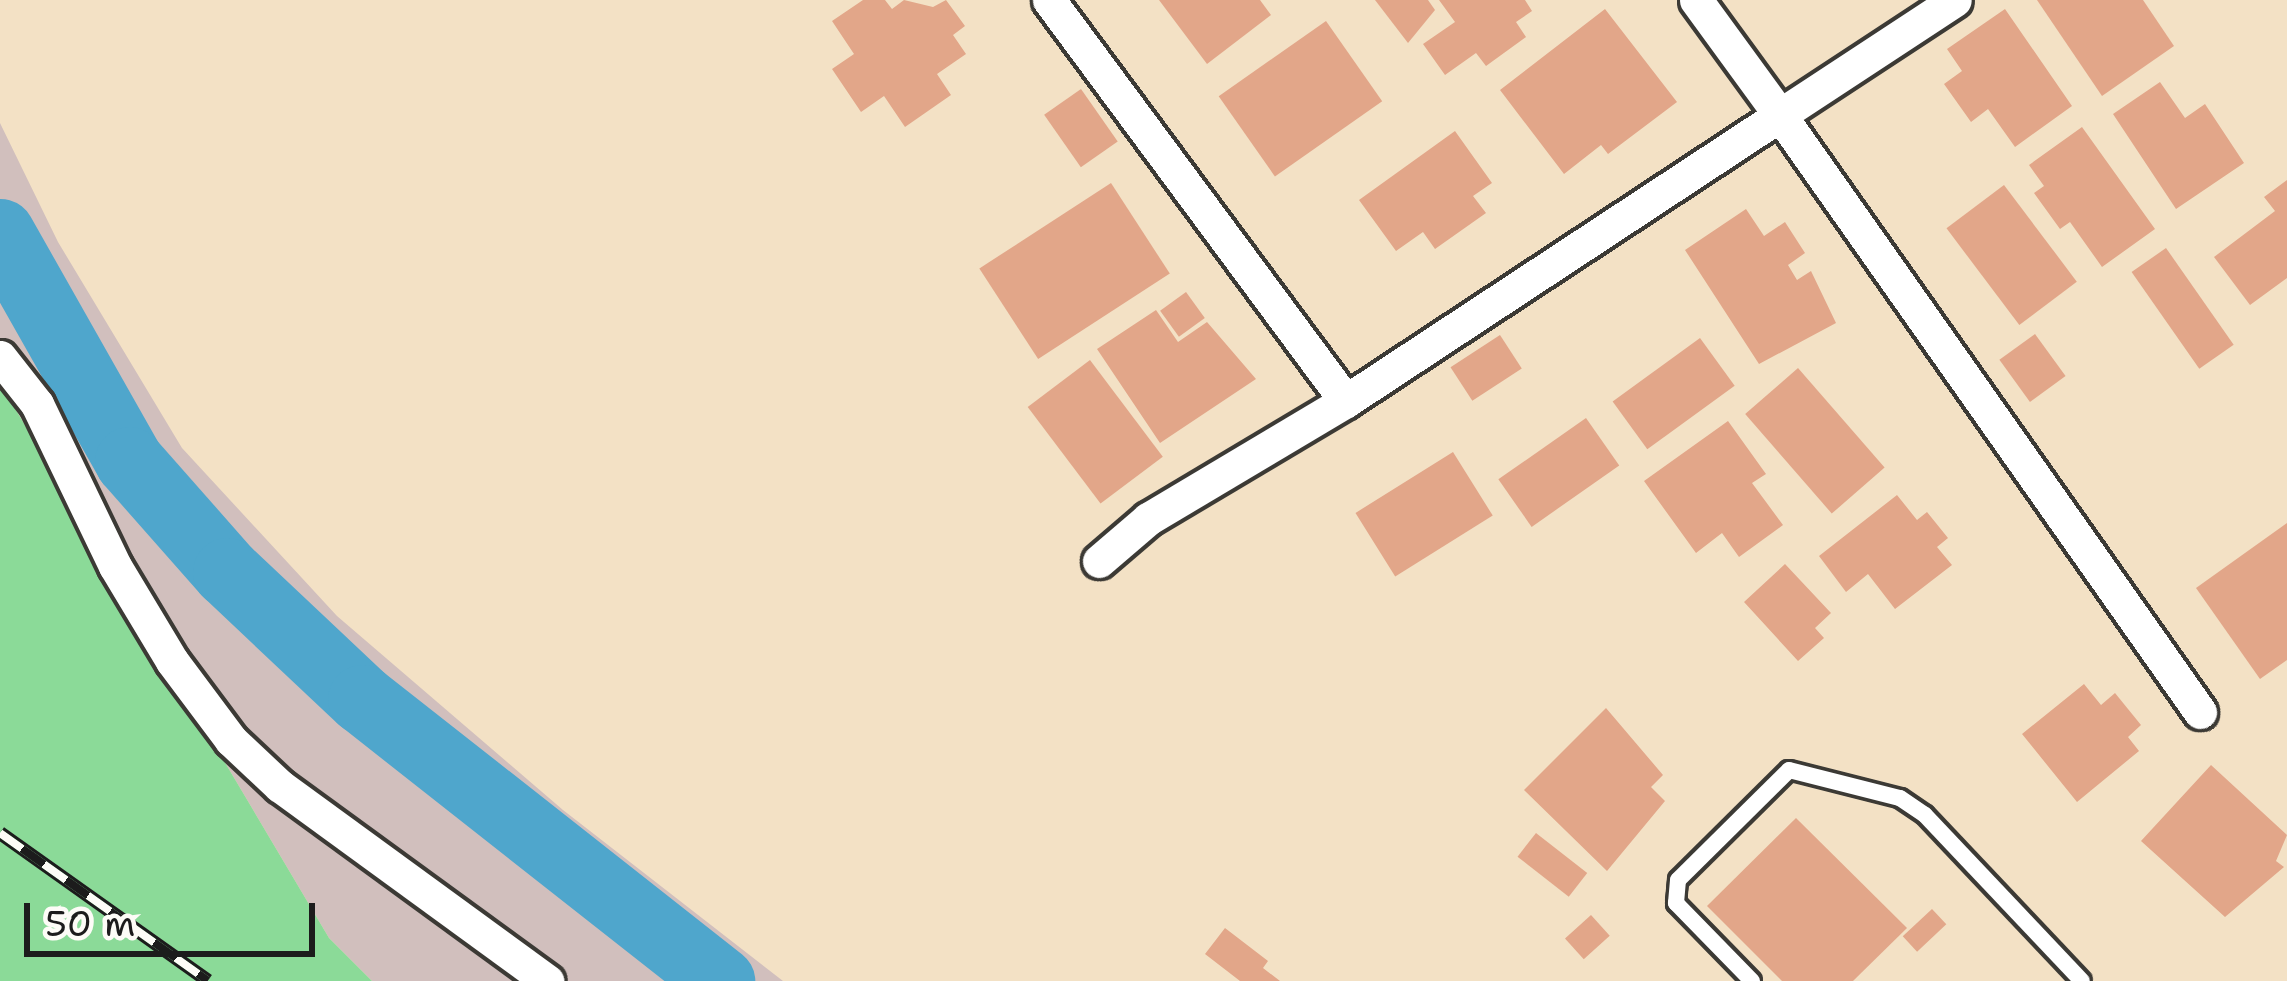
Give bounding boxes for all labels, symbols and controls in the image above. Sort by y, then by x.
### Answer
scale bar [30,879,321,953]
text: 50 m [45,899,135,948]

